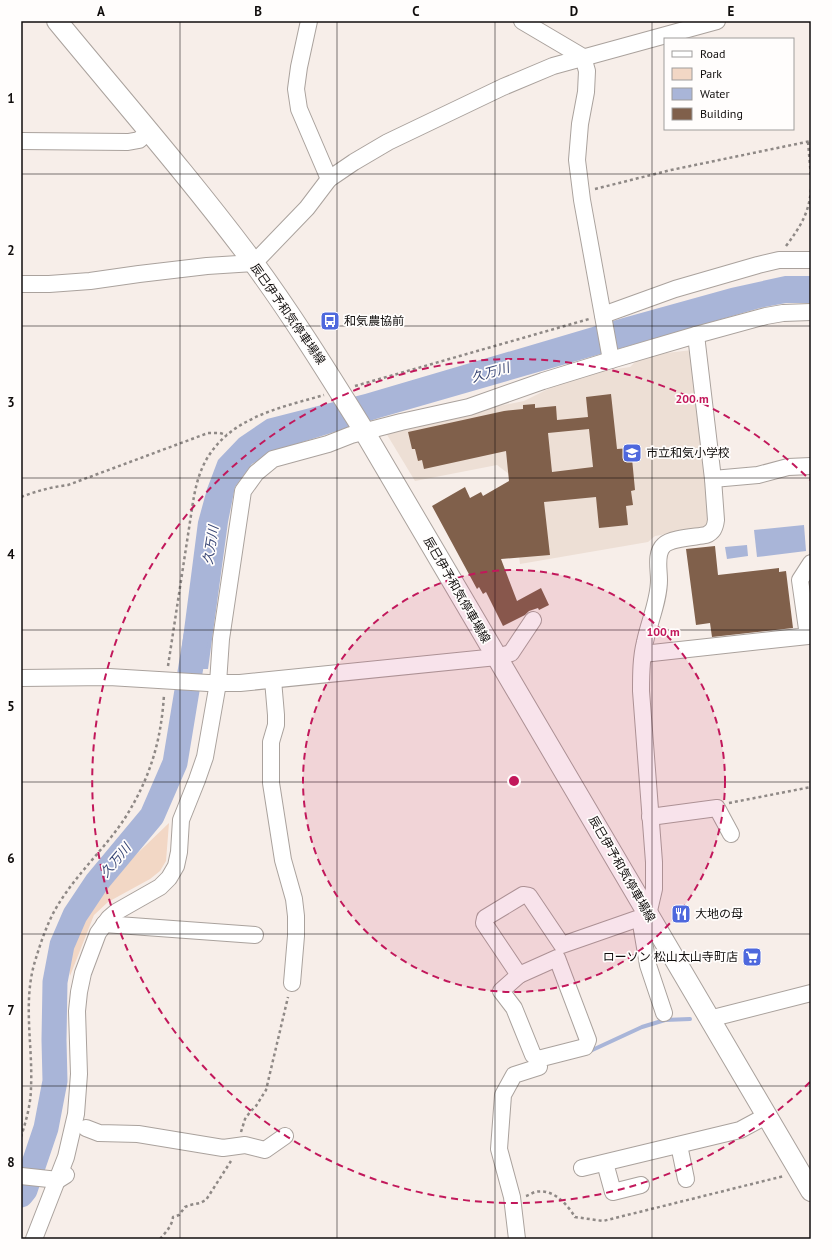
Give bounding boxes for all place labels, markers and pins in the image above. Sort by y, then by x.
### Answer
bus stop icon: 和気農協前 [319,310,341,332]
place label: 和気農協前 [344,313,404,328]
school or university icon: 市立和気小学校 [621,442,643,464]
place label: 市立和気小学校 [646,445,730,460]
centre of rings [507,774,521,788]
restaurant icon: 大地の母 [670,903,692,925]
place label: 大地の母 [695,906,743,921]
supermarket icon: ローソン 松山太山寺町店 [741,946,763,968]
place label: ローソン 松山太山寺町店 [603,949,738,964]

